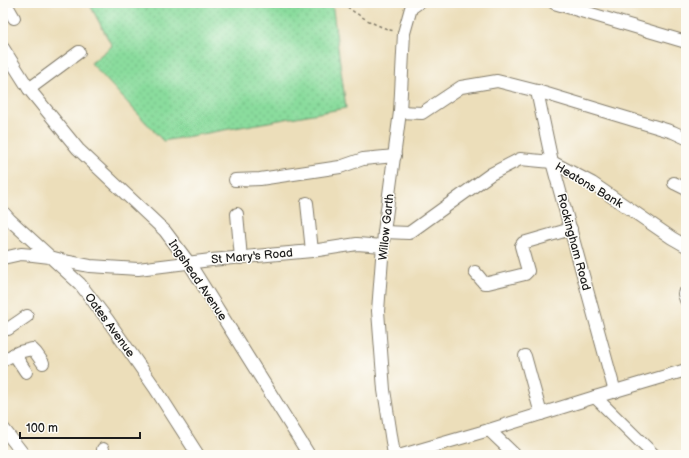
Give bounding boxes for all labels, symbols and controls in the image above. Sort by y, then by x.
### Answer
street label: Heatons Bank [552,159,625,212]
street label: Rockingham Road [553,192,594,292]
street label: Willow Garth [376,193,397,261]
street label: Ingshead Avenue [165,237,230,324]
street label: St Mary's Road [211,245,294,268]
street label: Oates Avenue [81,290,138,360]
scale bar [20,414,140,440]
text: 100 m [26,421,58,436]

